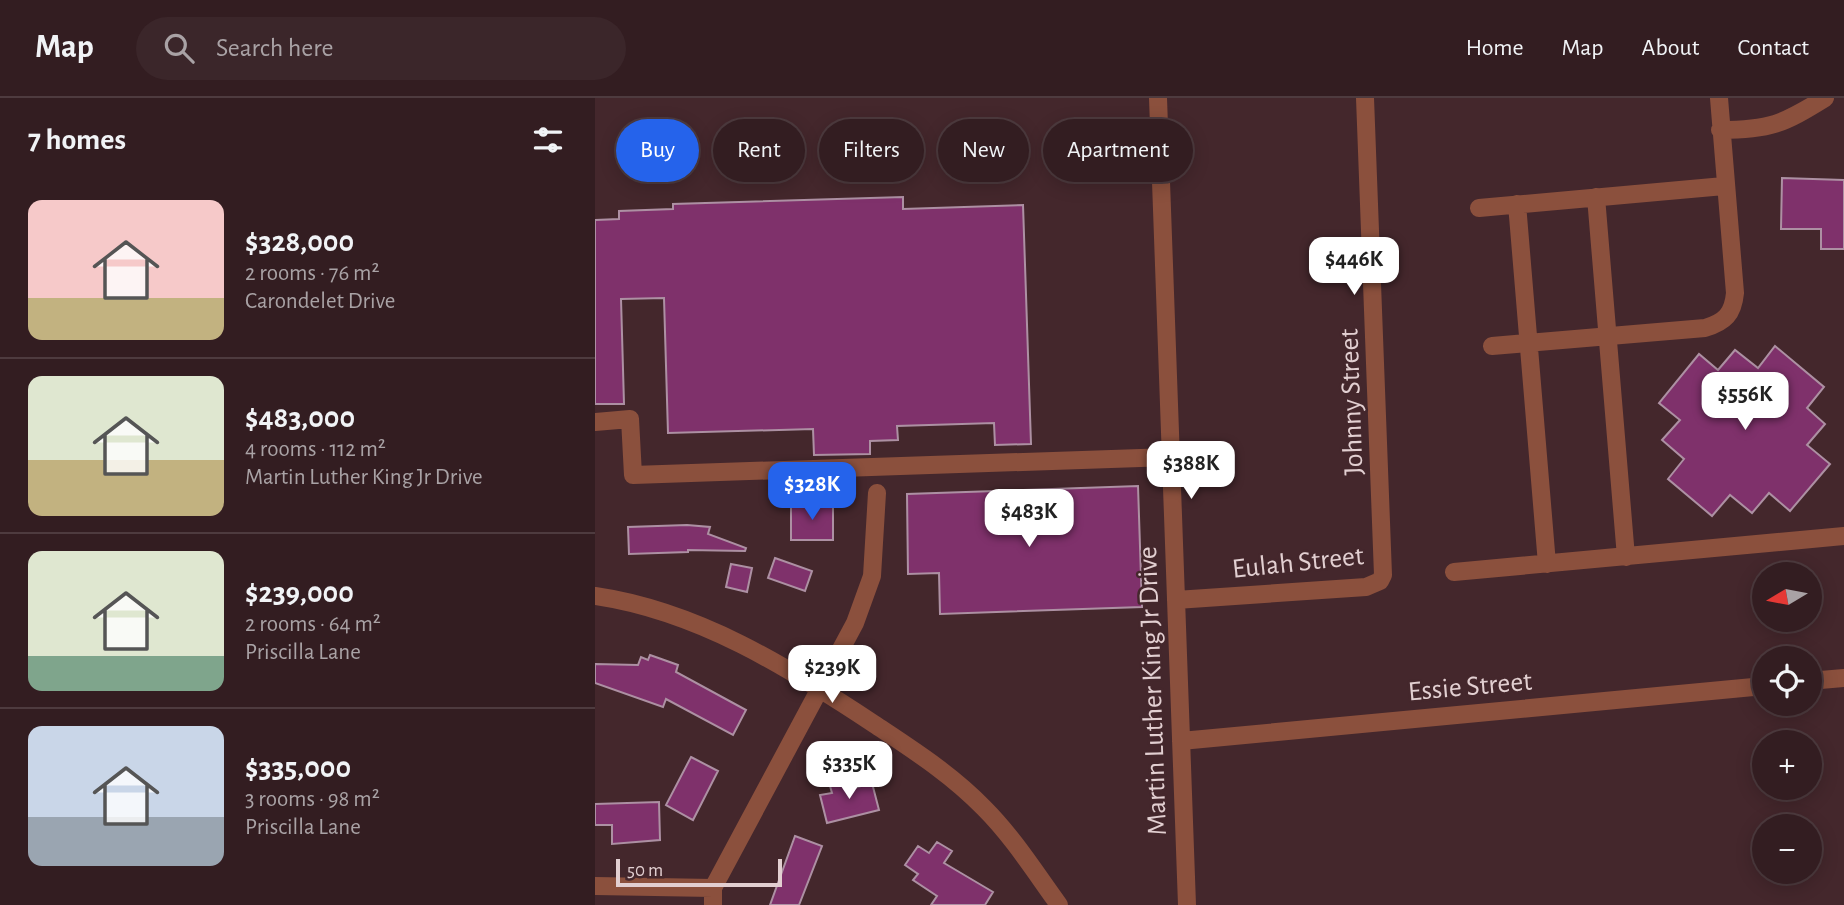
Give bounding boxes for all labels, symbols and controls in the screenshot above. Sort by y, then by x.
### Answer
search box [136,17,626,80]
icon: search [160,29,198,67]
text: Map [35,31,94,64]
text: Search here [216,35,334,61]
text: Home [1466,36,1524,60]
text: Map [1562,36,1604,60]
text: About [1642,36,1699,60]
text: Contact [1737,36,1809,60]
chip: Buy [616,119,699,182]
chip: Rent [713,119,805,182]
chip: Filters [819,119,924,182]
chip: New [938,119,1029,182]
chip: Apartment [1043,119,1193,182]
icon: filters [529,121,567,159]
text: 7 homes [28,125,126,155]
text: $328,000 [245,227,354,257]
icon: home [84,228,168,312]
pin: $446K [1305,238,1403,297]
text: $446K [1325,248,1383,271]
text: 2 rooms · 76 m² [245,262,379,285]
text: Carondelet Drive [245,290,395,313]
street label: Johnny Street [1335,328,1369,476]
pin: $556K [1696,372,1794,432]
text: $556K [1718,383,1772,406]
text: $483,000 [245,403,355,433]
icon: home [84,404,168,488]
text: 4 rooms · 112 m² [245,438,386,461]
pin: $388K [1142,442,1240,501]
text: $388K [1163,452,1219,475]
pin: $328K [763,462,861,522]
text: Martin Luther King Jr Drive [245,466,483,489]
text: $328K [784,473,840,496]
pin: $483K [980,490,1078,549]
text: $483K [1001,500,1057,523]
street label: Eulah Street [1231,542,1365,584]
street label: Martin Luther King Jr Drive [1134,546,1172,836]
north arrow [1752,562,1822,632]
map controls [1752,562,1822,884]
text: $239,000 [245,578,354,608]
icon: home [84,579,168,663]
text: 2 rooms · 64 m² [245,613,381,636]
text: Priscilla Lane [245,641,361,664]
pin: $239K [783,646,881,705]
button: locate [1752,646,1822,716]
text: $239K [804,656,860,679]
street label: Essie Street [1407,668,1533,706]
button: + [1752,730,1822,800]
pin: $335K [800,742,898,801]
text: $335K [822,752,876,775]
text: $335,000 [245,753,351,783]
icon: home [84,754,168,838]
text: 3 rooms · 98 m² [245,788,380,811]
button: − [1752,814,1822,884]
text: Priscilla Lane [245,816,361,839]
scale bar [616,856,782,888]
text: 50 m [627,861,663,880]

